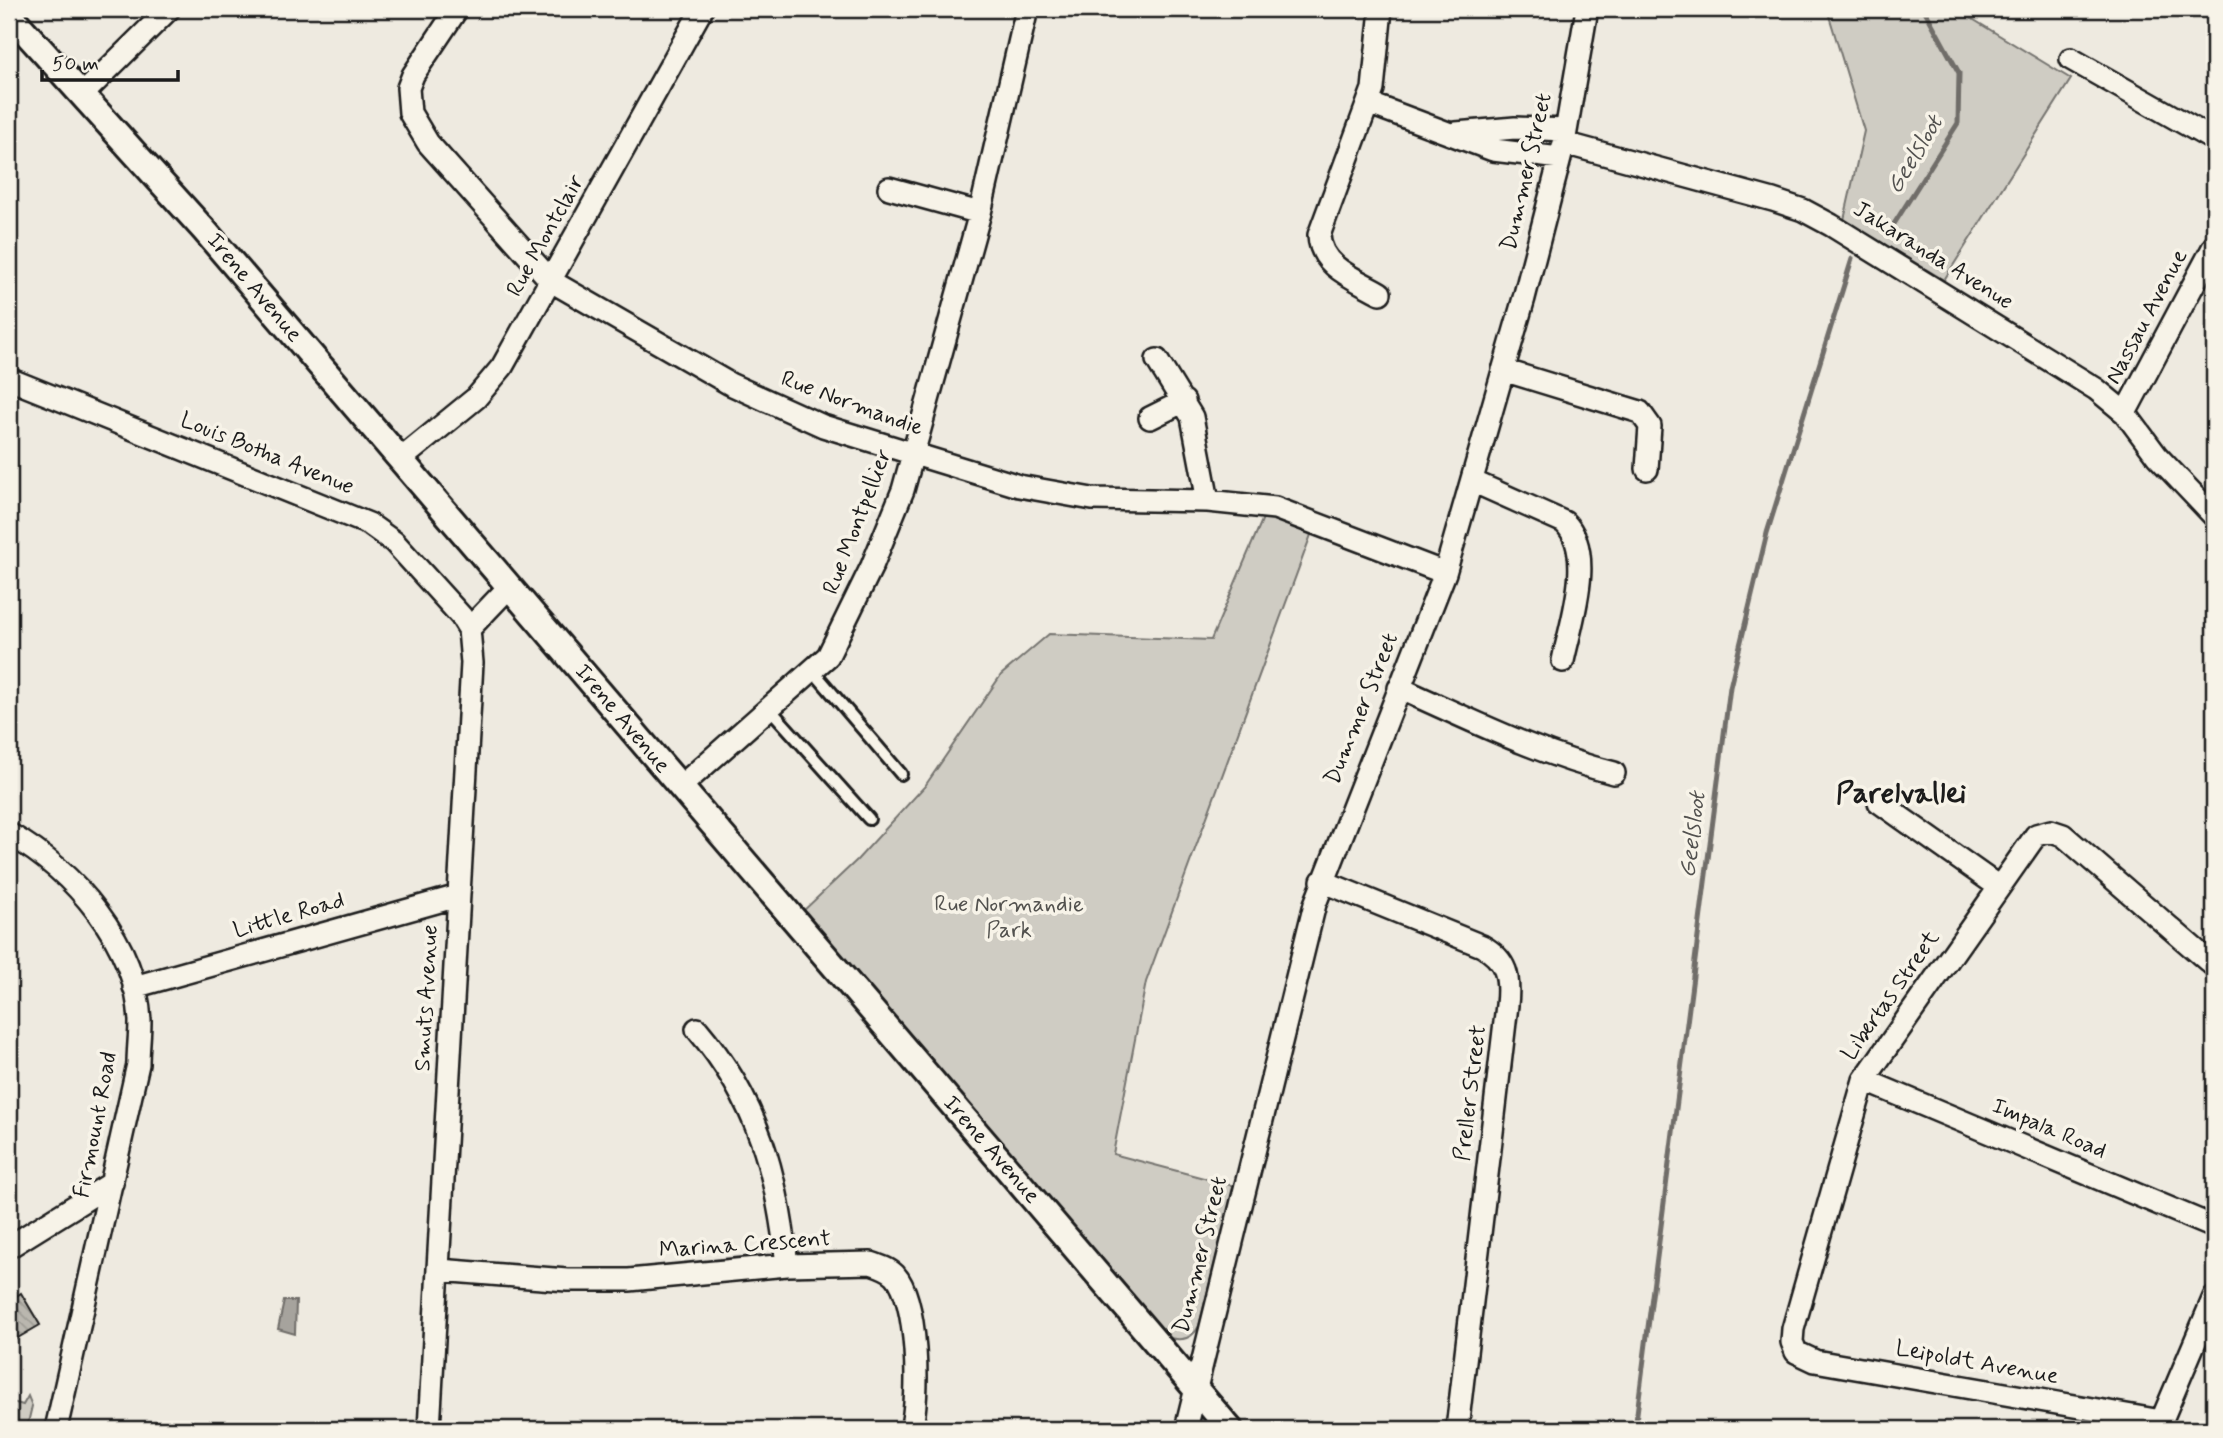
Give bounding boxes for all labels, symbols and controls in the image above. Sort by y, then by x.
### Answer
scale bar [42,38,178,82]
text: 50 m [52,50,99,78]
street label: Dummer Street [1494,90,1560,254]
water label: Geelsloot [1880,108,1951,200]
street label: Rue Montclair [500,169,592,302]
street label: Jakaranda Avenue [1847,195,2019,317]
street label: Irene Avenue [199,227,309,349]
street label: Nassau Avenue [2099,244,2195,390]
street label: Rue Normandie [777,364,928,444]
street label: Louis Botha Avenue [176,405,358,503]
street label: Rue Montpellier [816,445,900,599]
street label: Dummer Street [1318,629,1406,789]
street label: Irene Avenue [567,658,677,780]
district label: Parelvallei [1836,774,1966,813]
water label: Geelsloot [1672,788,1714,880]
street label: Little Road [230,886,348,946]
park label: Rue Normandie Park [934,890,1084,946]
street label: Smuts Avenue [408,924,446,1072]
street label: Libertas Street [1835,925,1947,1067]
street label: Preller Street [1448,1023,1494,1163]
street label: Firmount Road [67,1050,125,1200]
street label: Irene Avenue [936,1089,1046,1211]
street label: Impala Road [1987,1091,2111,1167]
street label: Dummer Street [1167,1173,1235,1337]
street label: Marina Crescent [658,1224,832,1266]
street label: Leipoldt Avenue [1893,1334,2061,1392]

